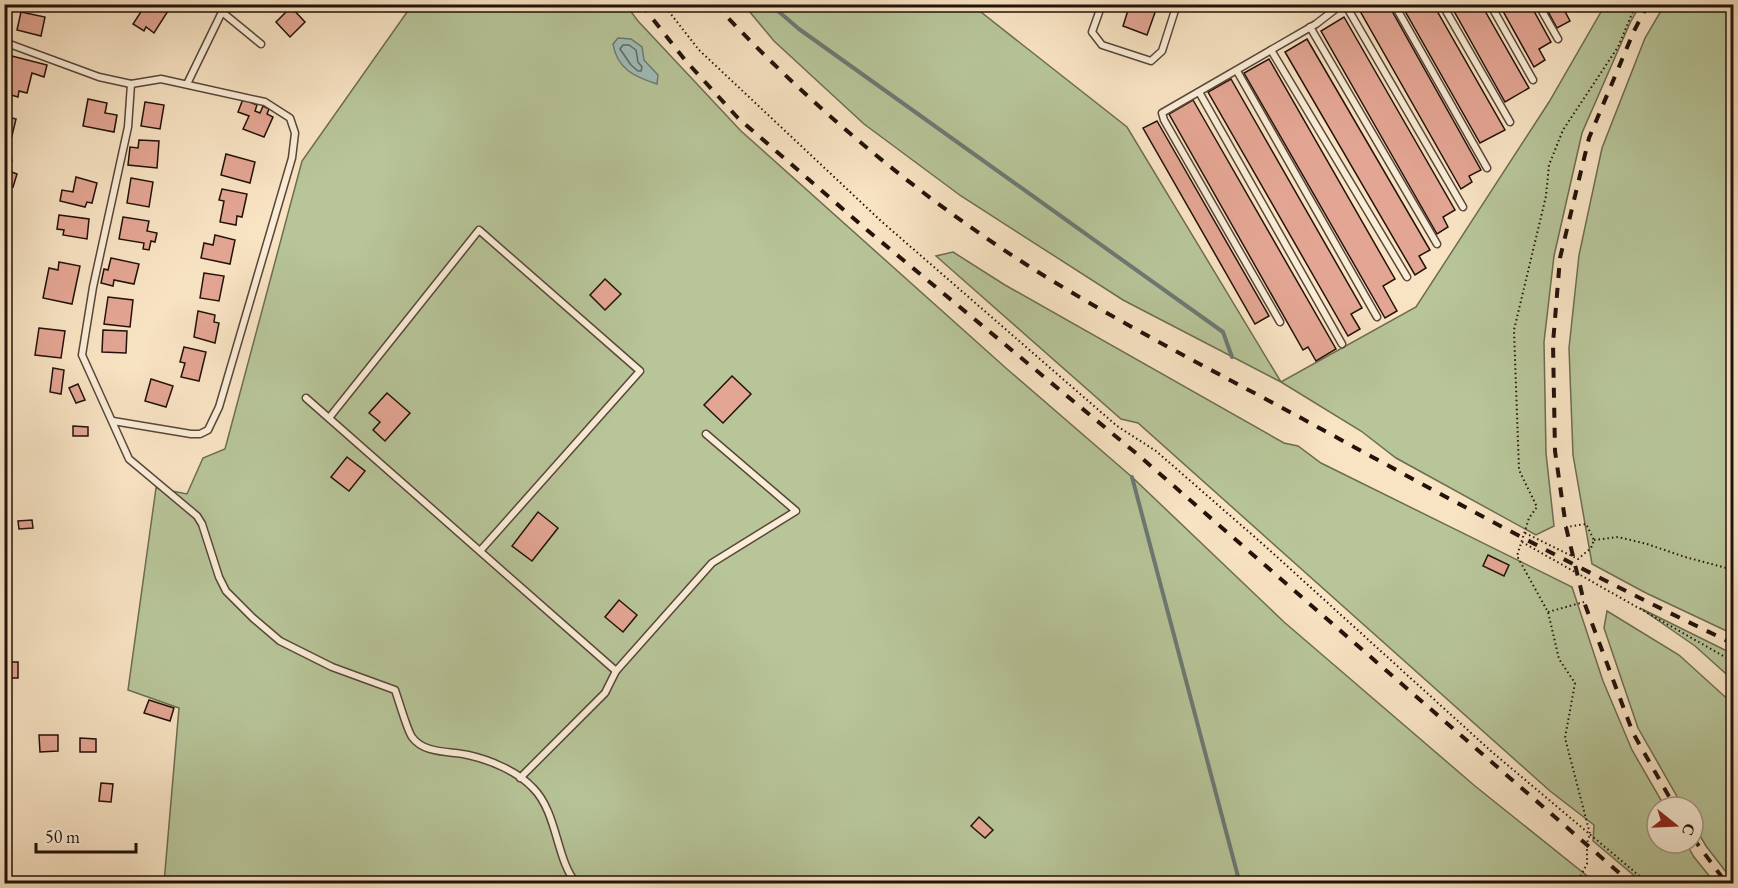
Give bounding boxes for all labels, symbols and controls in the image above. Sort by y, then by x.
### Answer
north arrow [1645,795,1705,855]
scale bar [36,816,136,854]
text: С [1677,821,1701,838]
text: 50 m [45,825,80,848]

